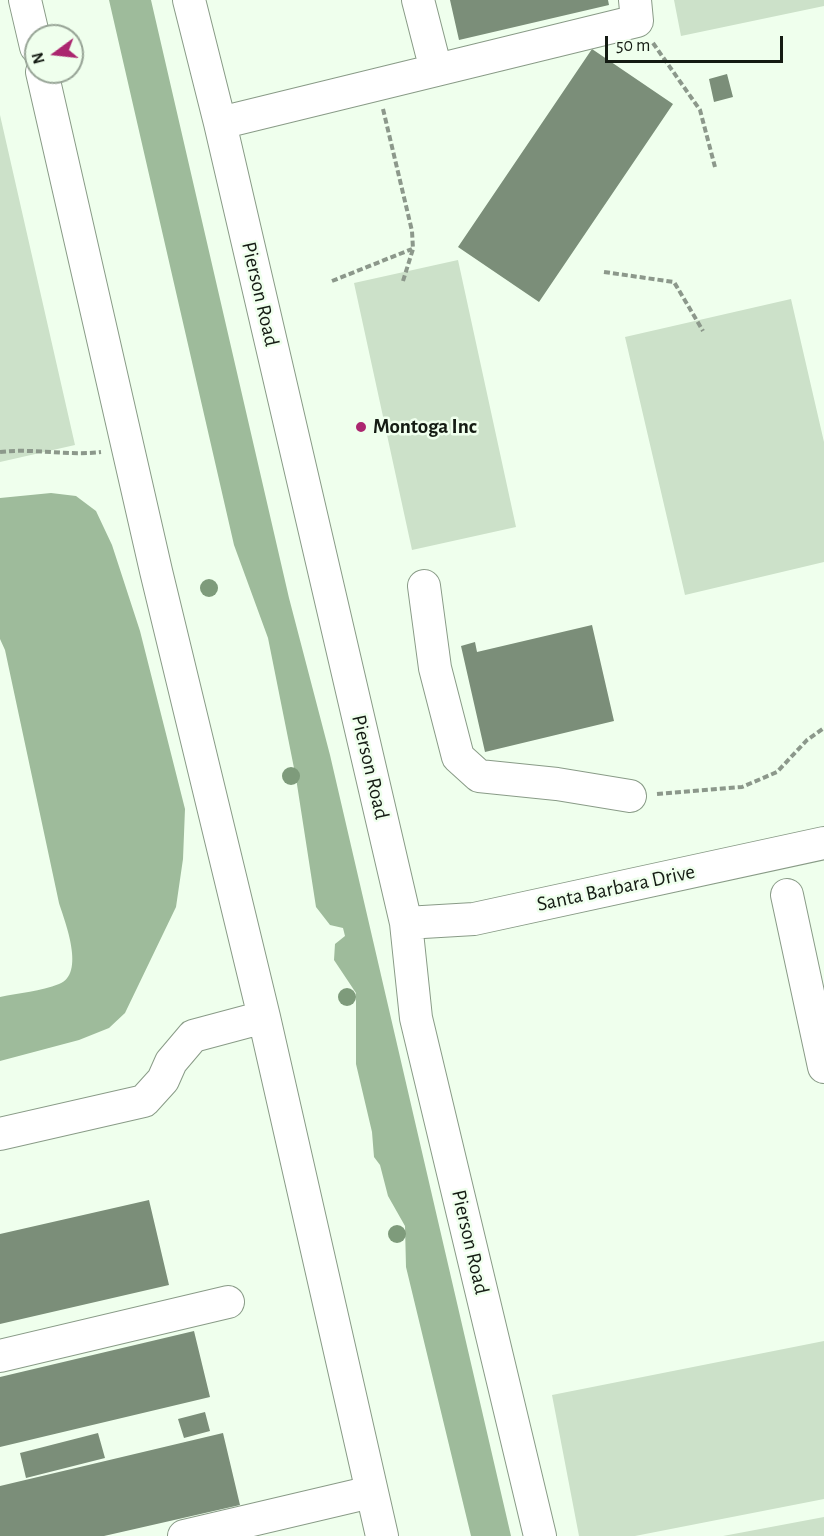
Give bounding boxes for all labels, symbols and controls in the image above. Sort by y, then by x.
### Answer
north arrow [24,24,84,84]
scale bar [608,24,786,62]
text: 50 m [616,37,650,55]
text: N [29,51,48,66]
street label: Pierson Road [236,239,284,349]
place label: Montoga Inc [373,414,477,440]
marker: Montoga Inc [354,420,368,434]
street label: Pierson Road [346,712,394,822]
street label: Santa Barbara Drive [535,859,697,917]
street label: Pierson Road [446,1187,494,1297]

